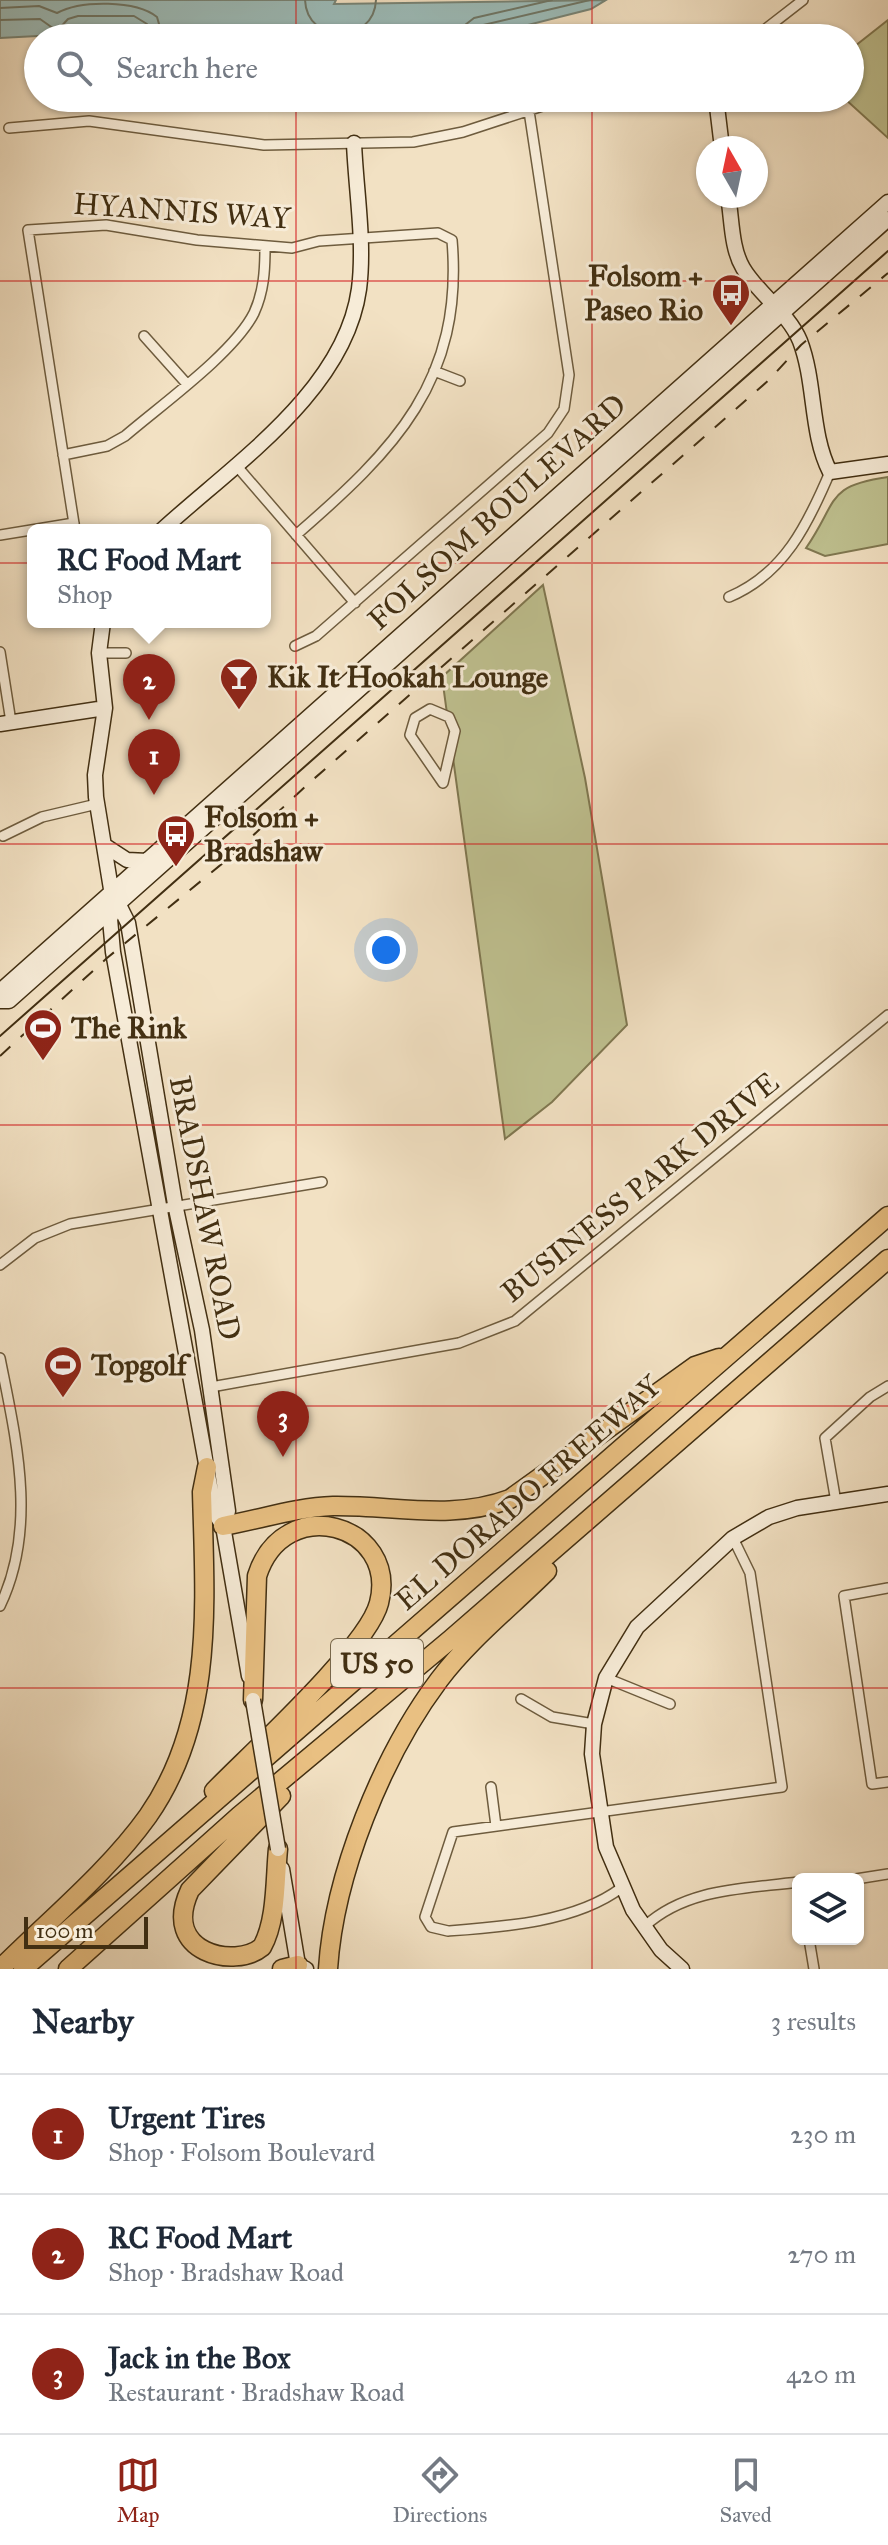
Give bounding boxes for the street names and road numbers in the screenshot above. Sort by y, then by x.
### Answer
street label: HYANNIS WAY [72,185,293,237]
street label: FOLSOM BOULEVARD [361,387,633,637]
street label: BUSINESS PARK DRIVE [494,1064,786,1310]
street label: BRADSHAW ROAD [162,1073,248,1343]
street label: EL DORADO FREEWAY [388,1367,669,1618]
road number: US 50 [331,1639,423,1687]

